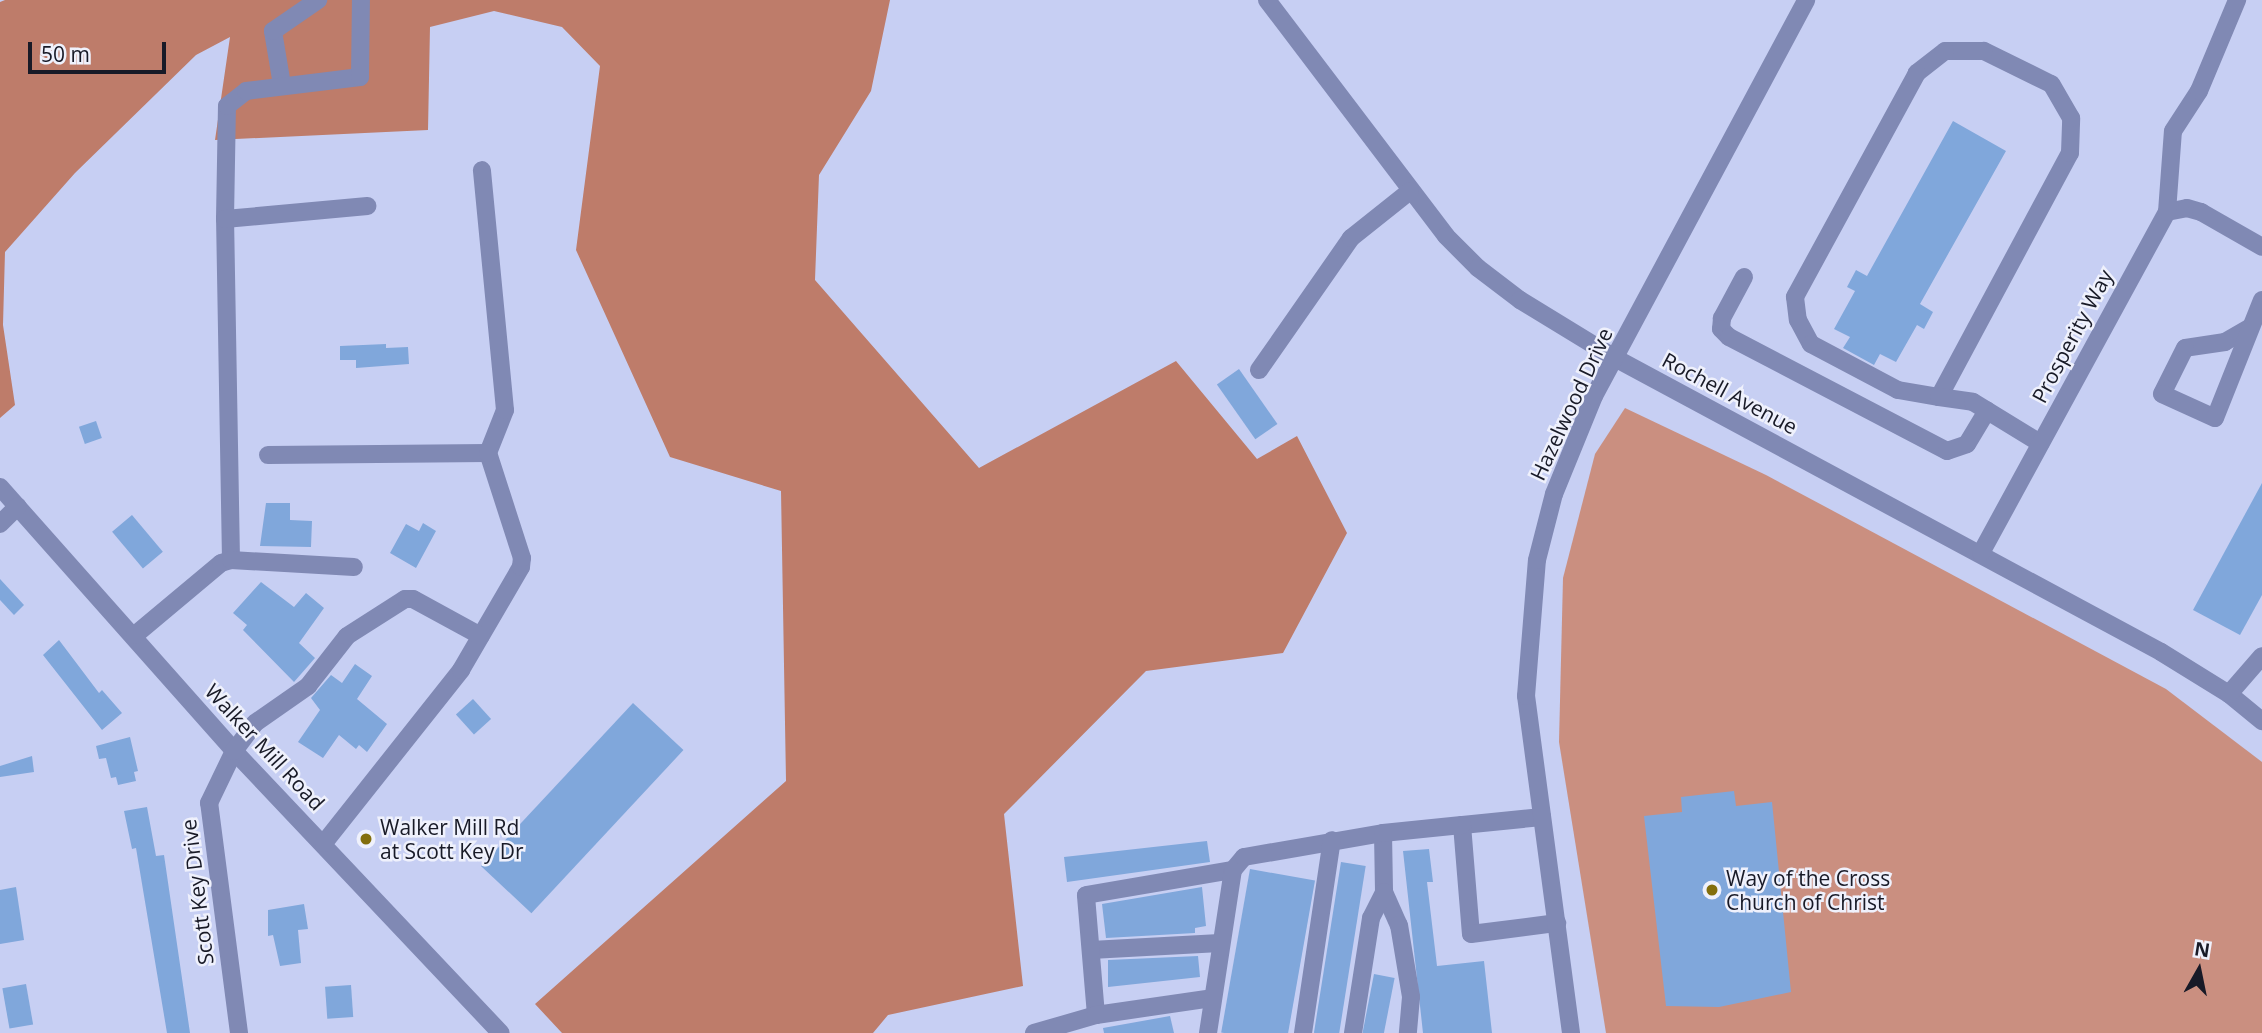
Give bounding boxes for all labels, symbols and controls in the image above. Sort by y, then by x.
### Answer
scale bar [32,28,170,72]
text: 50 m [41,40,90,68]
street label: Prosperity Way [2026,265,2118,407]
street label: Hazelwood Drive [1525,324,1617,484]
street label: Rochell Avenue [1658,347,1802,439]
street label: Walker Mill Road [200,679,330,815]
place label: Walker Mill Rd at Scott Key Dr [380,814,524,864]
street label: Scott Key Drive [176,818,218,966]
marker: Walker Mill Rd at Scott Key Dr [358,831,374,847]
place label: Way of the Cross Church of Christ [1726,865,1890,915]
marker: Way of the Cross Church of Christ [1704,882,1720,898]
north arrow [2164,935,2234,1005]
text: N [2193,935,2212,963]

